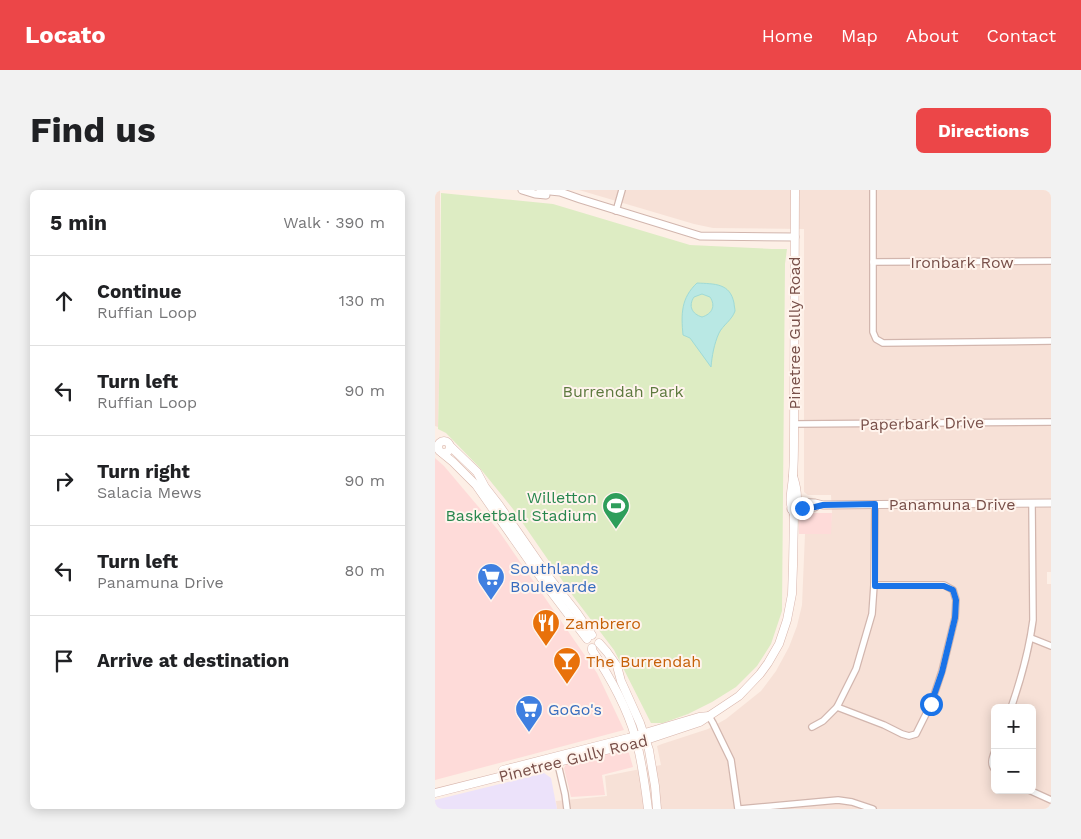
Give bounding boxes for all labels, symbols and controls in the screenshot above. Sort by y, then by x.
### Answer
text: Locato [25,21,106,49]
text: Home [762,25,813,46]
text: Map [841,25,878,46]
text: About [906,25,958,46]
text: Contact [986,25,1056,46]
button: Directions [916,108,1051,153]
text: Find us [30,109,156,151]
text: 5 min [50,210,107,235]
text: Walk · 390 m [283,213,385,232]
street label: Ironbark Row [910,253,1014,272]
street label: Pinetree Gully Road [785,256,804,410]
text: Continue [97,280,181,303]
icon: ahead [50,287,78,315]
text: 130 m [339,291,385,310]
text: Ruffian Loop [97,303,197,322]
text: Turn left [97,370,178,393]
icon: left [50,377,78,405]
text: 90 m [344,381,385,400]
park label: Burrendah Park [562,382,684,401]
text: Ruffian Loop [97,393,197,412]
street label: Paperbark Drive [860,413,984,434]
text: Turn right [97,460,190,483]
icon: right [50,467,78,495]
text: 90 m [344,471,385,490]
text: Salacia Mews [97,483,202,502]
place label: Willetton Basketball Stadium [445,488,597,525]
sports icon: Willetton Basketball Stadium [601,491,631,530]
street label: Panamuna Drive [889,495,1015,514]
route end [791,497,814,520]
text: Turn left [97,550,178,573]
icon: left [50,557,78,585]
place label: Southlands Boulevarde [510,559,599,596]
text: 80 m [344,561,385,580]
supermarket icon: Southlands Boulevarde [476,562,506,601]
text: Panamuna Drive [97,573,224,592]
restaurant icon: Zambrero [531,608,561,647]
place label: Zambrero [565,614,641,633]
bar icon: The Burrendah [552,646,582,685]
icon: arrive [50,647,78,675]
text: Arrive at destination [97,649,289,672]
place label: The Burrendah [586,652,701,671]
route start [920,693,943,716]
supermarket icon: GoGo's [514,694,544,733]
place label: GoGo's [548,700,602,719]
map controls [991,704,1036,794]
button: + [991,704,1036,749]
street label: Pinetree Gully Road [497,731,650,786]
button: − [991,749,1036,794]

